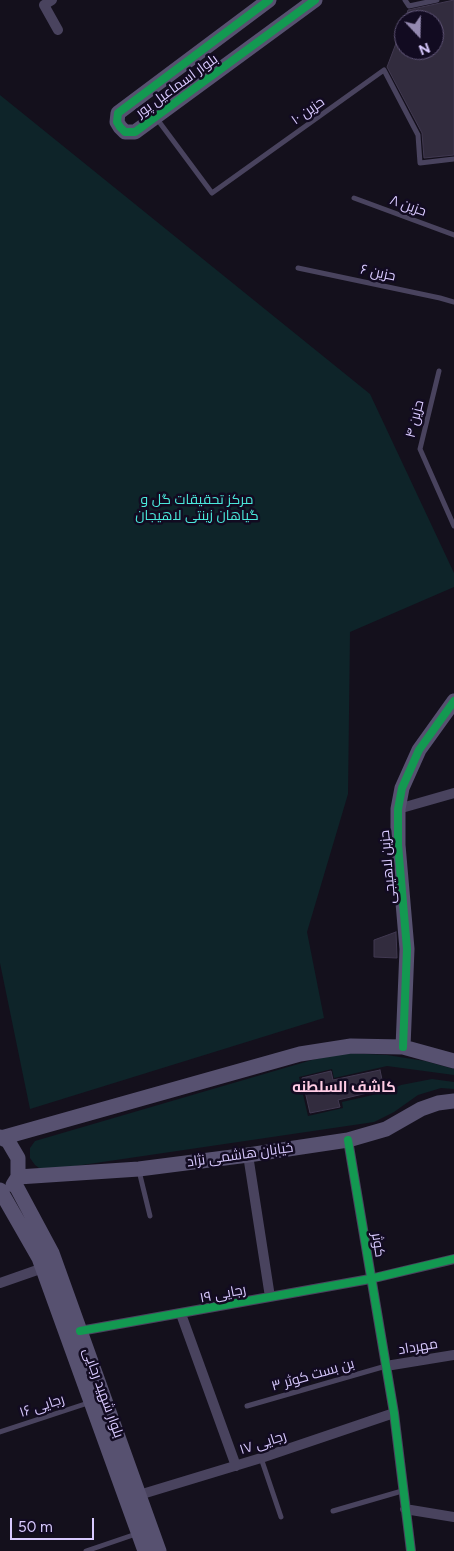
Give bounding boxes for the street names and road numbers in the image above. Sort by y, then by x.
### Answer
street label: بلوار اسماعیل پور [133,51,221,121]
street label: حزین ۱۰ [288,94,328,128]
street label: حزین ۸ [387,192,429,220]
street label: حزین ۶ [359,261,397,285]
street label: حزین ۴ [402,398,428,440]
street label: حزین لاهیجی [376,829,400,905]
street label: خیابان هاشمی نژاد [186,1139,294,1171]
street label: کوثر [368,1231,388,1259]
street label: رجایی ۱۹ [198,1281,248,1307]
street label: مهرداد [397,1336,439,1358]
street label: بلوار شهید رجایی [79,1346,127,1440]
street label: بن بست کوثر ۳ [270,1355,356,1395]
street label: رجایی ۱۶ [17,1391,67,1421]
street label: رجایی ۱۷ [237,1428,289,1458]

